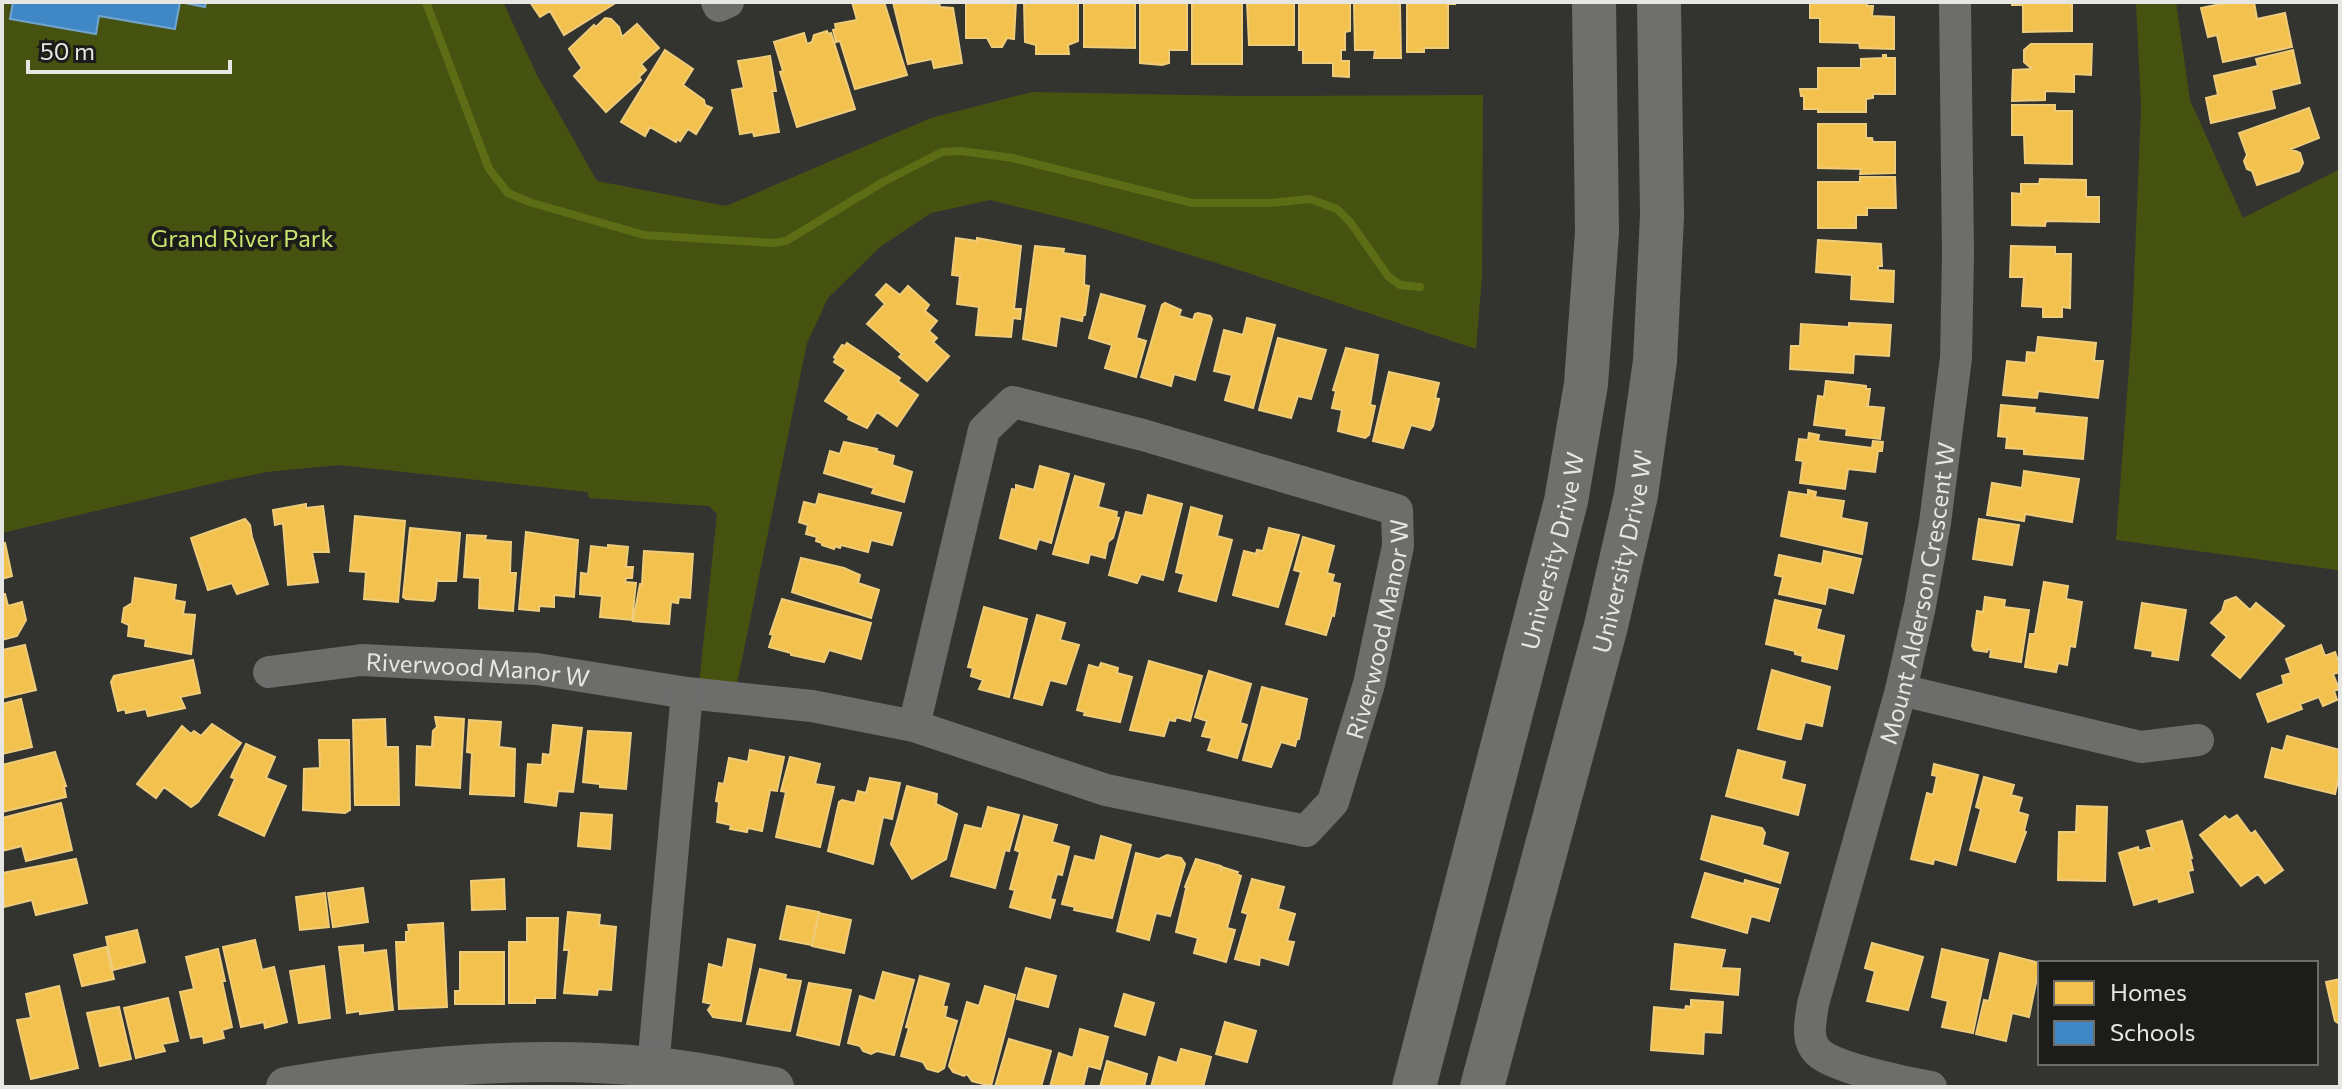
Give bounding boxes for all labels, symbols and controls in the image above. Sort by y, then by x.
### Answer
scale bar [28,24,230,74]
text: 50 m [40,36,95,65]
park label: Grand River Park [151,223,333,252]
street label: Mount Alderson Crescent W [1872,440,1960,747]
street label: University Drive W' [1585,448,1657,656]
street label: University Drive W [1514,450,1589,652]
street label: Riverwood Manor W [1339,518,1413,742]
street label: Riverwood Manor W [365,646,592,692]
legend [2038,961,2318,1065]
text: Homes [2110,977,2187,1006]
text: Schools [2110,1017,2195,1046]

